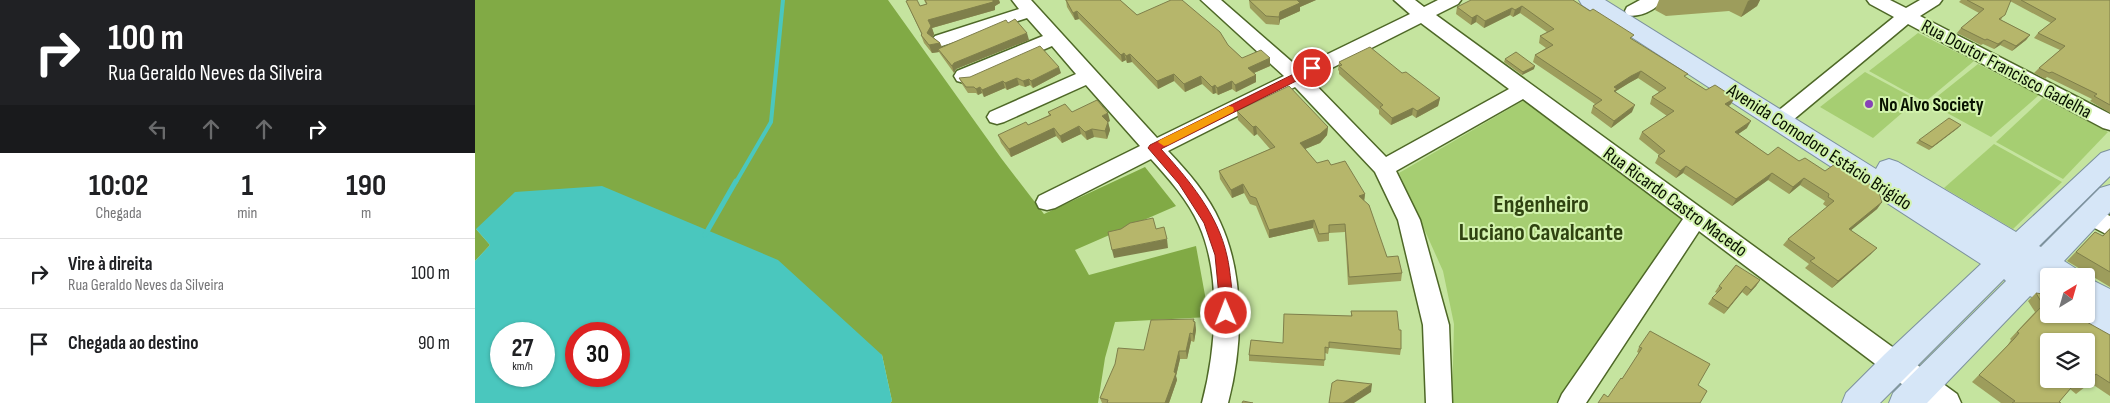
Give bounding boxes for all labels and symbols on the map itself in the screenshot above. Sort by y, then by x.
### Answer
street label: Rua Doutor Francisco Gadelha [1917,15,2095,124]
pin [1291,47,1333,89]
street label: Avenida Comodoro Estácio Brigido [1722,78,1916,216]
place label: No Alvo Society [1879,94,1984,117]
marker: No Alvo Society [1863,98,1875,110]
street label: Rua Ricardo Castro Macedo [1599,142,1752,262]
district label: Engenheiro Luciano Cavalcante [1459,190,1623,247]
north arrow [2040,268,2095,322]
position arrow [1199,286,1251,338]
speed limit sign: 30 [565,322,630,387]

